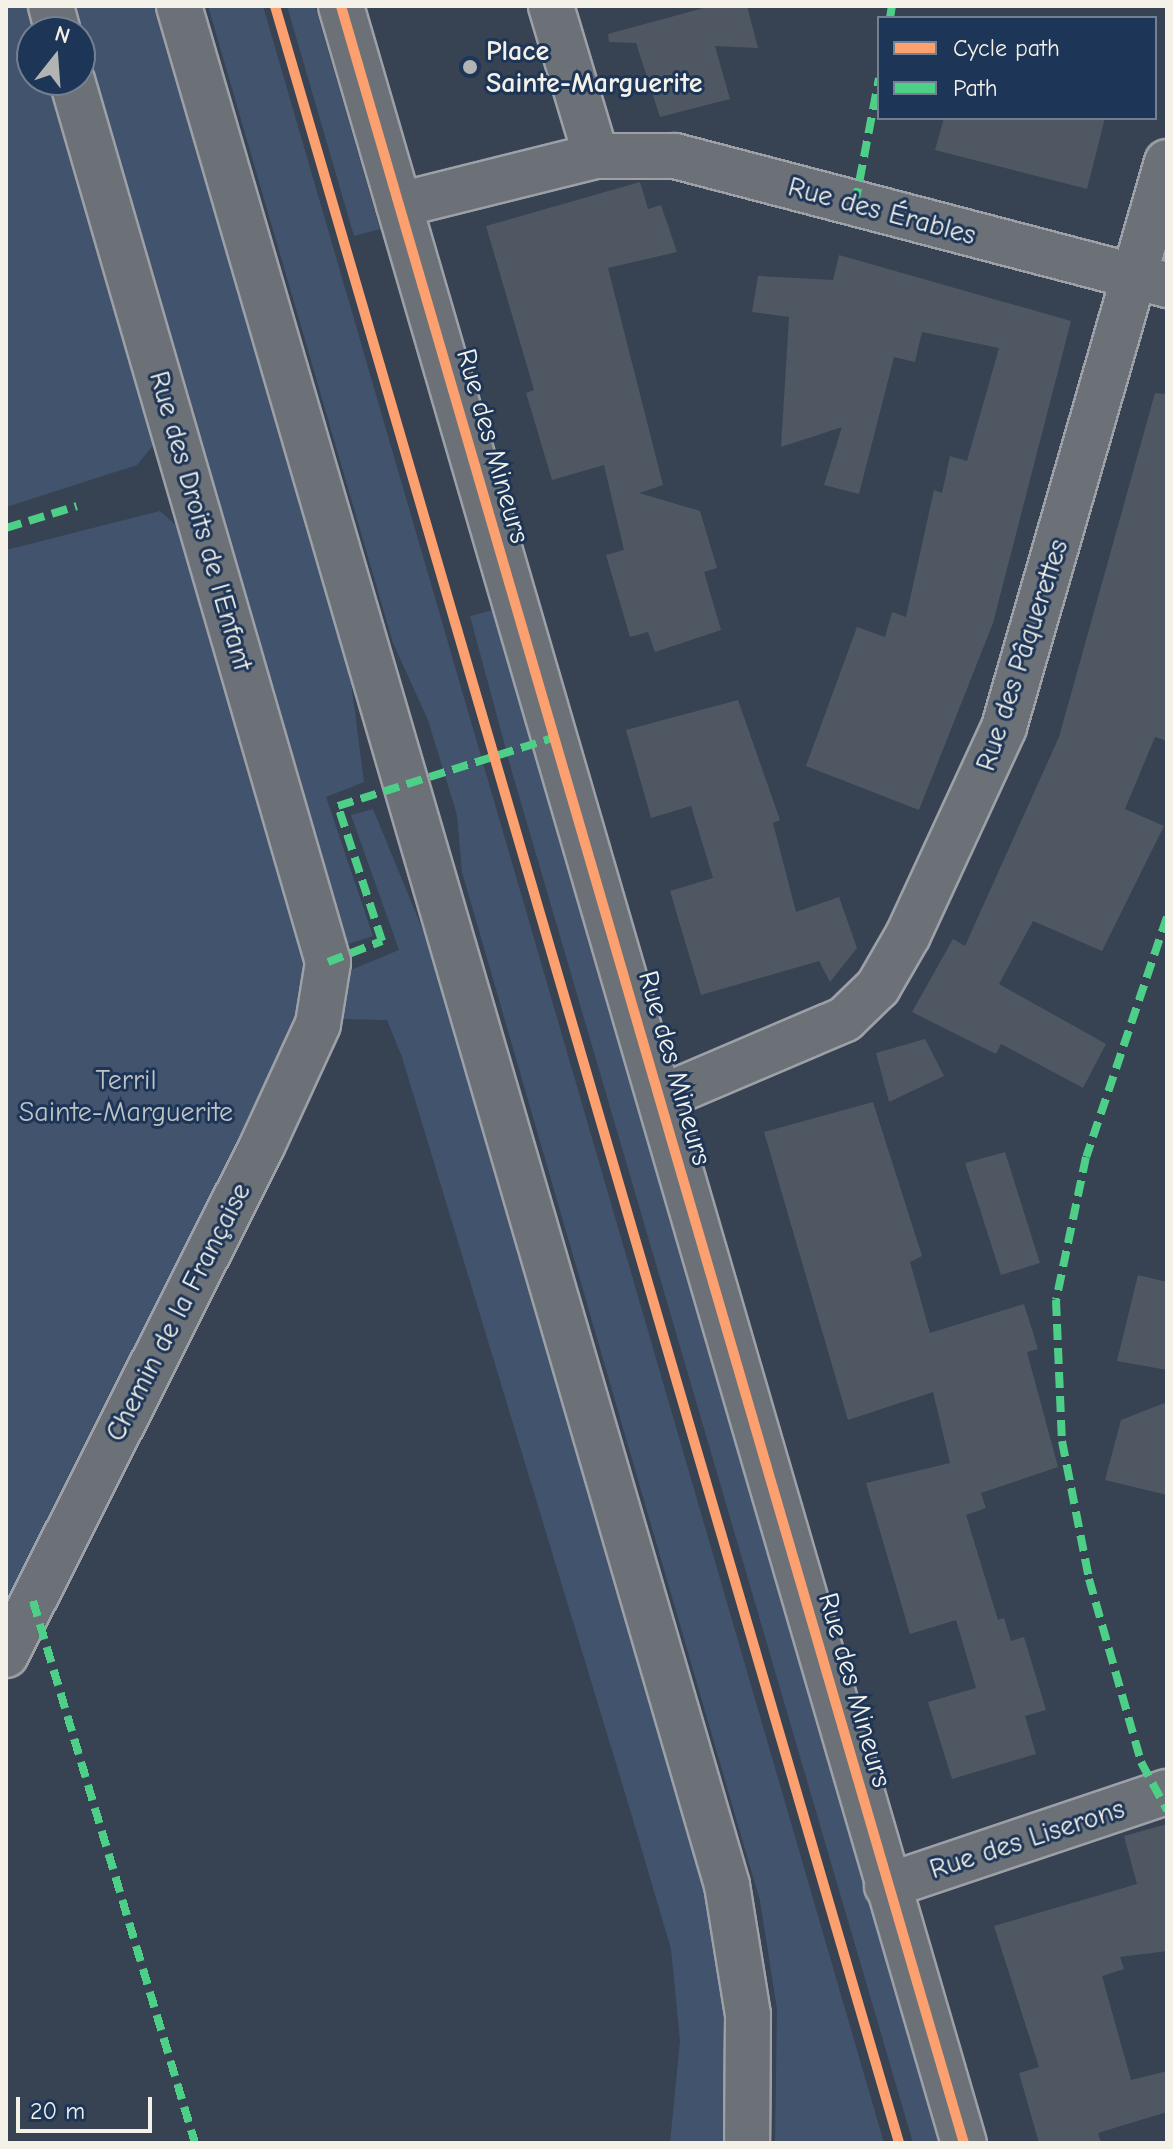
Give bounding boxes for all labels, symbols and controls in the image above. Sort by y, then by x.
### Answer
north arrow [16,16,96,96]
legend [877,16,1157,120]
text: N [52,20,73,49]
place label: Place Sainte-Marguerite [486,34,702,100]
text: Cycle path [953,34,1060,62]
marker: Place Sainte-Marguerite [461,58,479,76]
text: Path [953,74,998,102]
street label: Rue des Érables [784,170,980,252]
street label: Rue des Mineurs [449,345,537,547]
street label: Rue des Droits de l'Enfant [142,367,260,675]
street label: Rue des Pâquerettes [969,535,1075,775]
street label: Rue des Mineurs [631,967,719,1169]
park label: Terril Sainte-Marguerite [19,1063,233,1129]
street label: Chemin de la Française [98,1177,258,1447]
street label: Rue des Mineurs [811,1589,899,1791]
street label: Rue des Liserons [925,1792,1129,1886]
scale bar [20,2081,156,2131]
text: 20 m [30,2097,85,2125]

